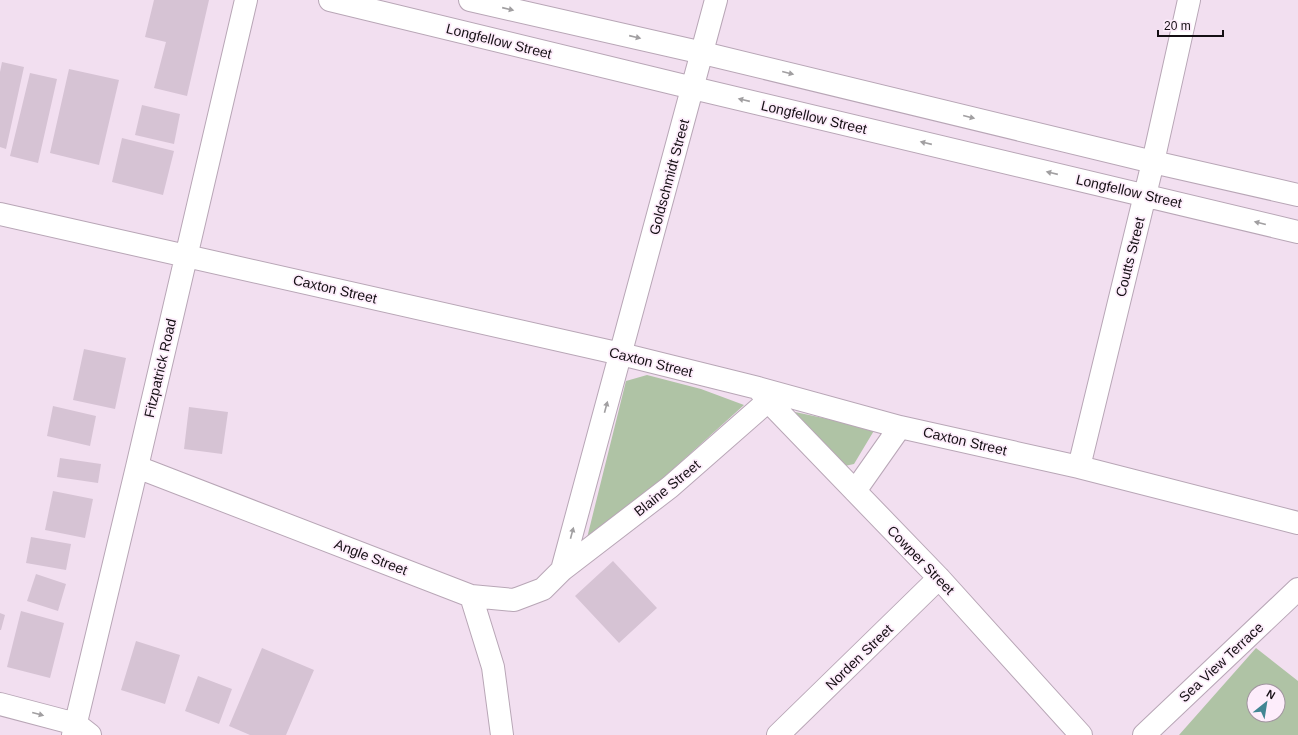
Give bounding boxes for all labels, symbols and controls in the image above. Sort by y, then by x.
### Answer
one-way arrow [502,6,514,12]
scale bar [1158,12,1223,38]
text: 20 m [1164,19,1191,33]
street label: Longfellow Street [445,20,554,62]
one-way arrow [628,35,641,41]
one-way arrow [782,71,795,77]
one-way arrow [738,97,751,103]
street label: Longfellow Street [759,97,869,137]
one-way arrow [963,115,975,121]
street label: Goldschmidt Street [646,117,692,237]
one-way arrow [919,140,931,146]
one-way arrow [1046,169,1058,175]
street label: Longfellow Street [1074,171,1184,211]
street label: Coutts Street [1112,215,1148,299]
one-way arrow [1254,219,1266,225]
street label: Caxton Street [291,272,379,306]
street label: Fitzpatrick Road [141,317,179,419]
street label: Caxton Street [608,344,695,380]
one-way arrow [603,401,609,413]
street label: Caxton Street [921,424,1009,458]
street label: Blaine Street [631,456,703,519]
street label: Cowper Street [884,522,958,598]
one-way arrow [569,527,575,539]
street label: Angle Street [332,536,410,578]
street label: Sea View Terrace [1176,619,1267,705]
street label: Norden Street [822,621,896,693]
north arrow [1246,683,1286,723]
text: N [1265,687,1277,702]
one-way arrow [31,711,44,717]

